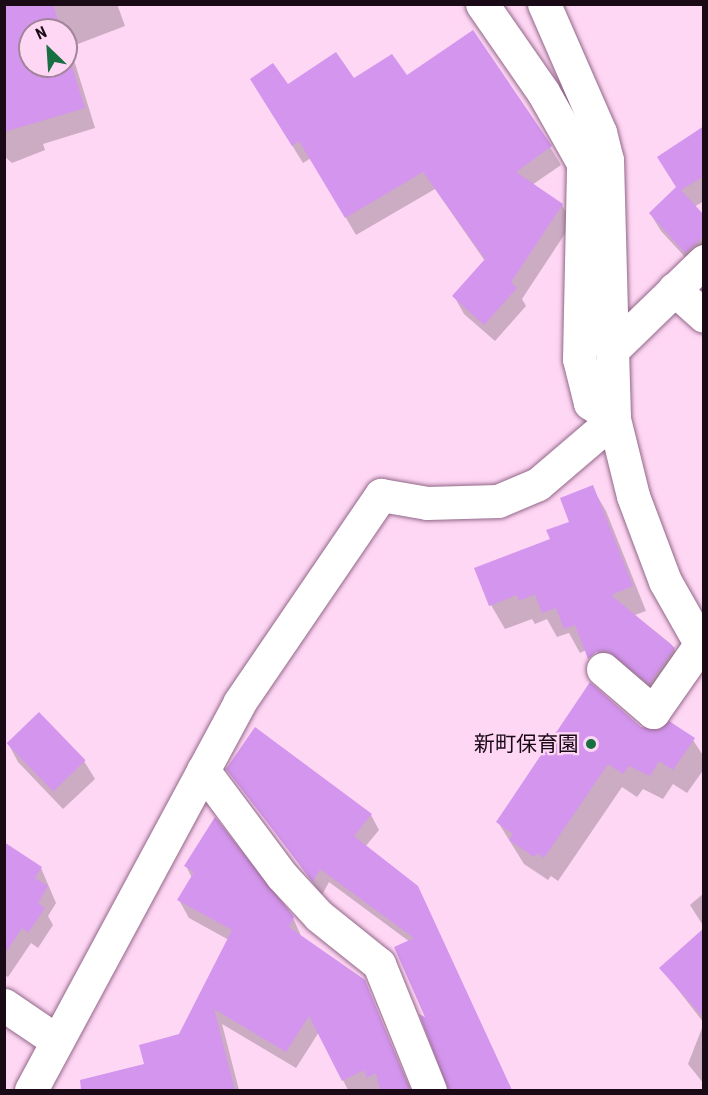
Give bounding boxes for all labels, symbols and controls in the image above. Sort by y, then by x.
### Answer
north arrow [18,18,78,78]
text: N [33,22,49,44]
place label: 新町保育園 [474,731,579,757]
marker: 新町保育園 [584,737,598,751]

